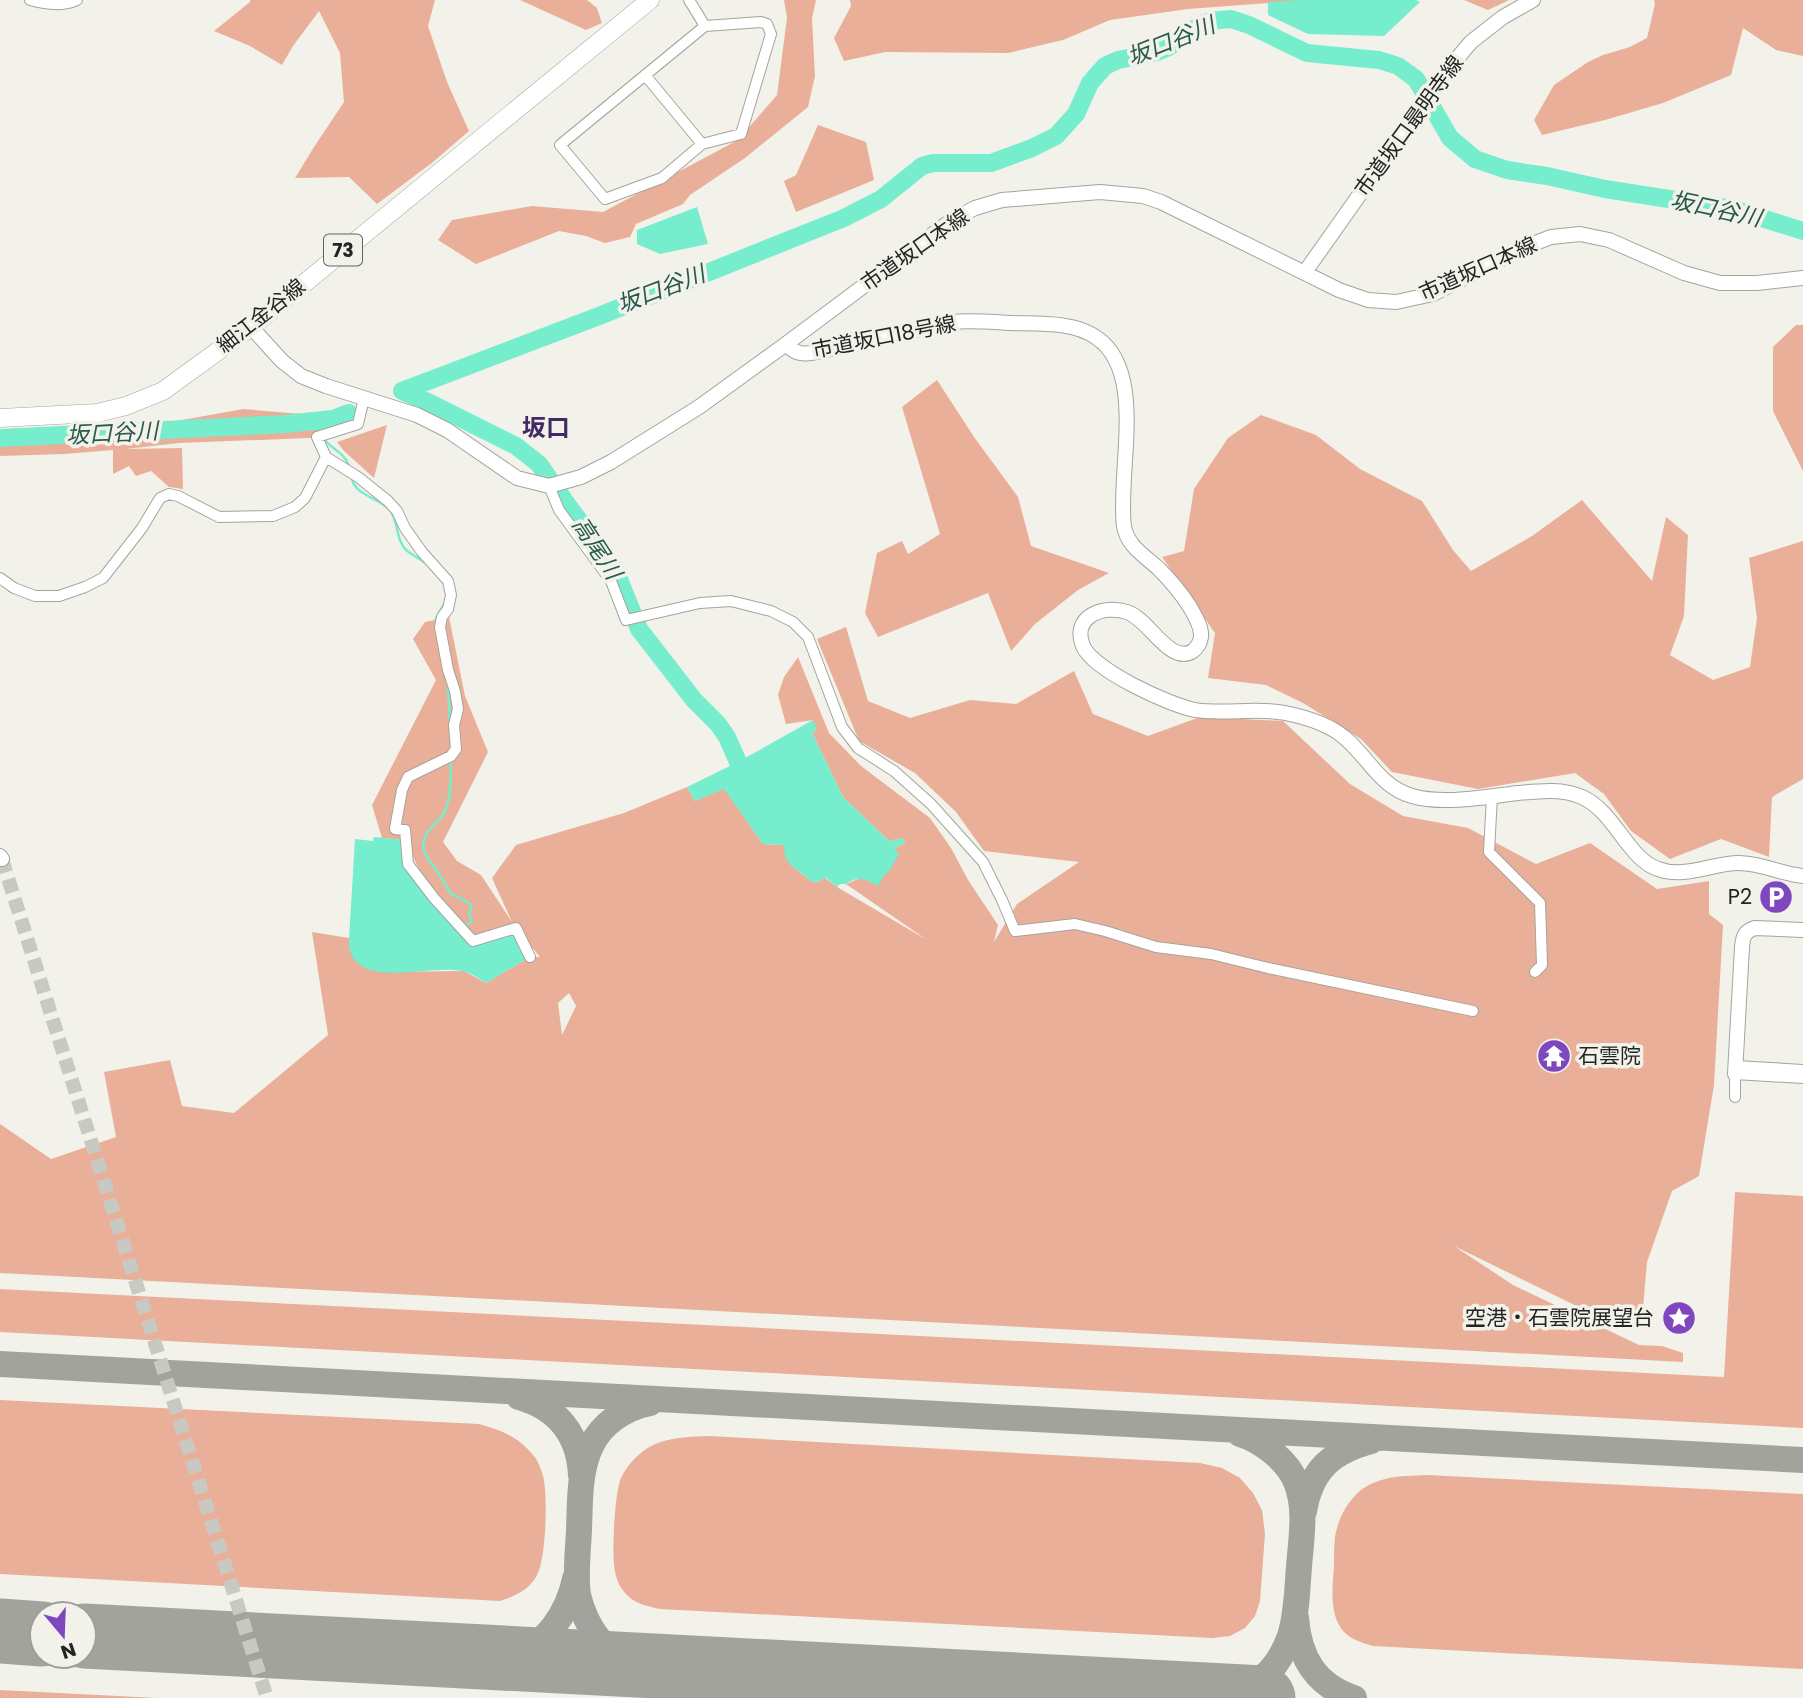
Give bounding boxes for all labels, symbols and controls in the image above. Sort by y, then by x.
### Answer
water label: 坂口谷川 [1122,8,1222,73]
street label: 市道坂口最明寺線 [1347,49,1470,202]
water label: 坂口谷川 [1668,184,1767,235]
street label: 市道坂口本線 [855,202,975,298]
street label: 市道坂口本線 [1414,230,1541,307]
road number: 73 [324,234,362,266]
water label: 坂口谷川 [612,257,712,320]
street label: 細江金谷線 [210,272,311,359]
street label: 市道坂口18号線 [809,308,958,365]
district label: 坂口 [522,411,570,444]
water label: 坂口谷川 [65,414,162,451]
water label: 高尾川 [565,510,631,588]
parking icon: P2 [1757,878,1795,916]
place label: P2 [1728,882,1752,911]
temple icon: 石雲院 [1535,1037,1573,1075]
place label: 石雲院 [1578,1041,1641,1070]
place icon: 空港・石雲院展望台 [1660,1299,1698,1337]
place label: 空港・石雲院展望台 [1465,1303,1654,1332]
north arrow [28,1600,98,1670]
text: N [57,1636,80,1666]

